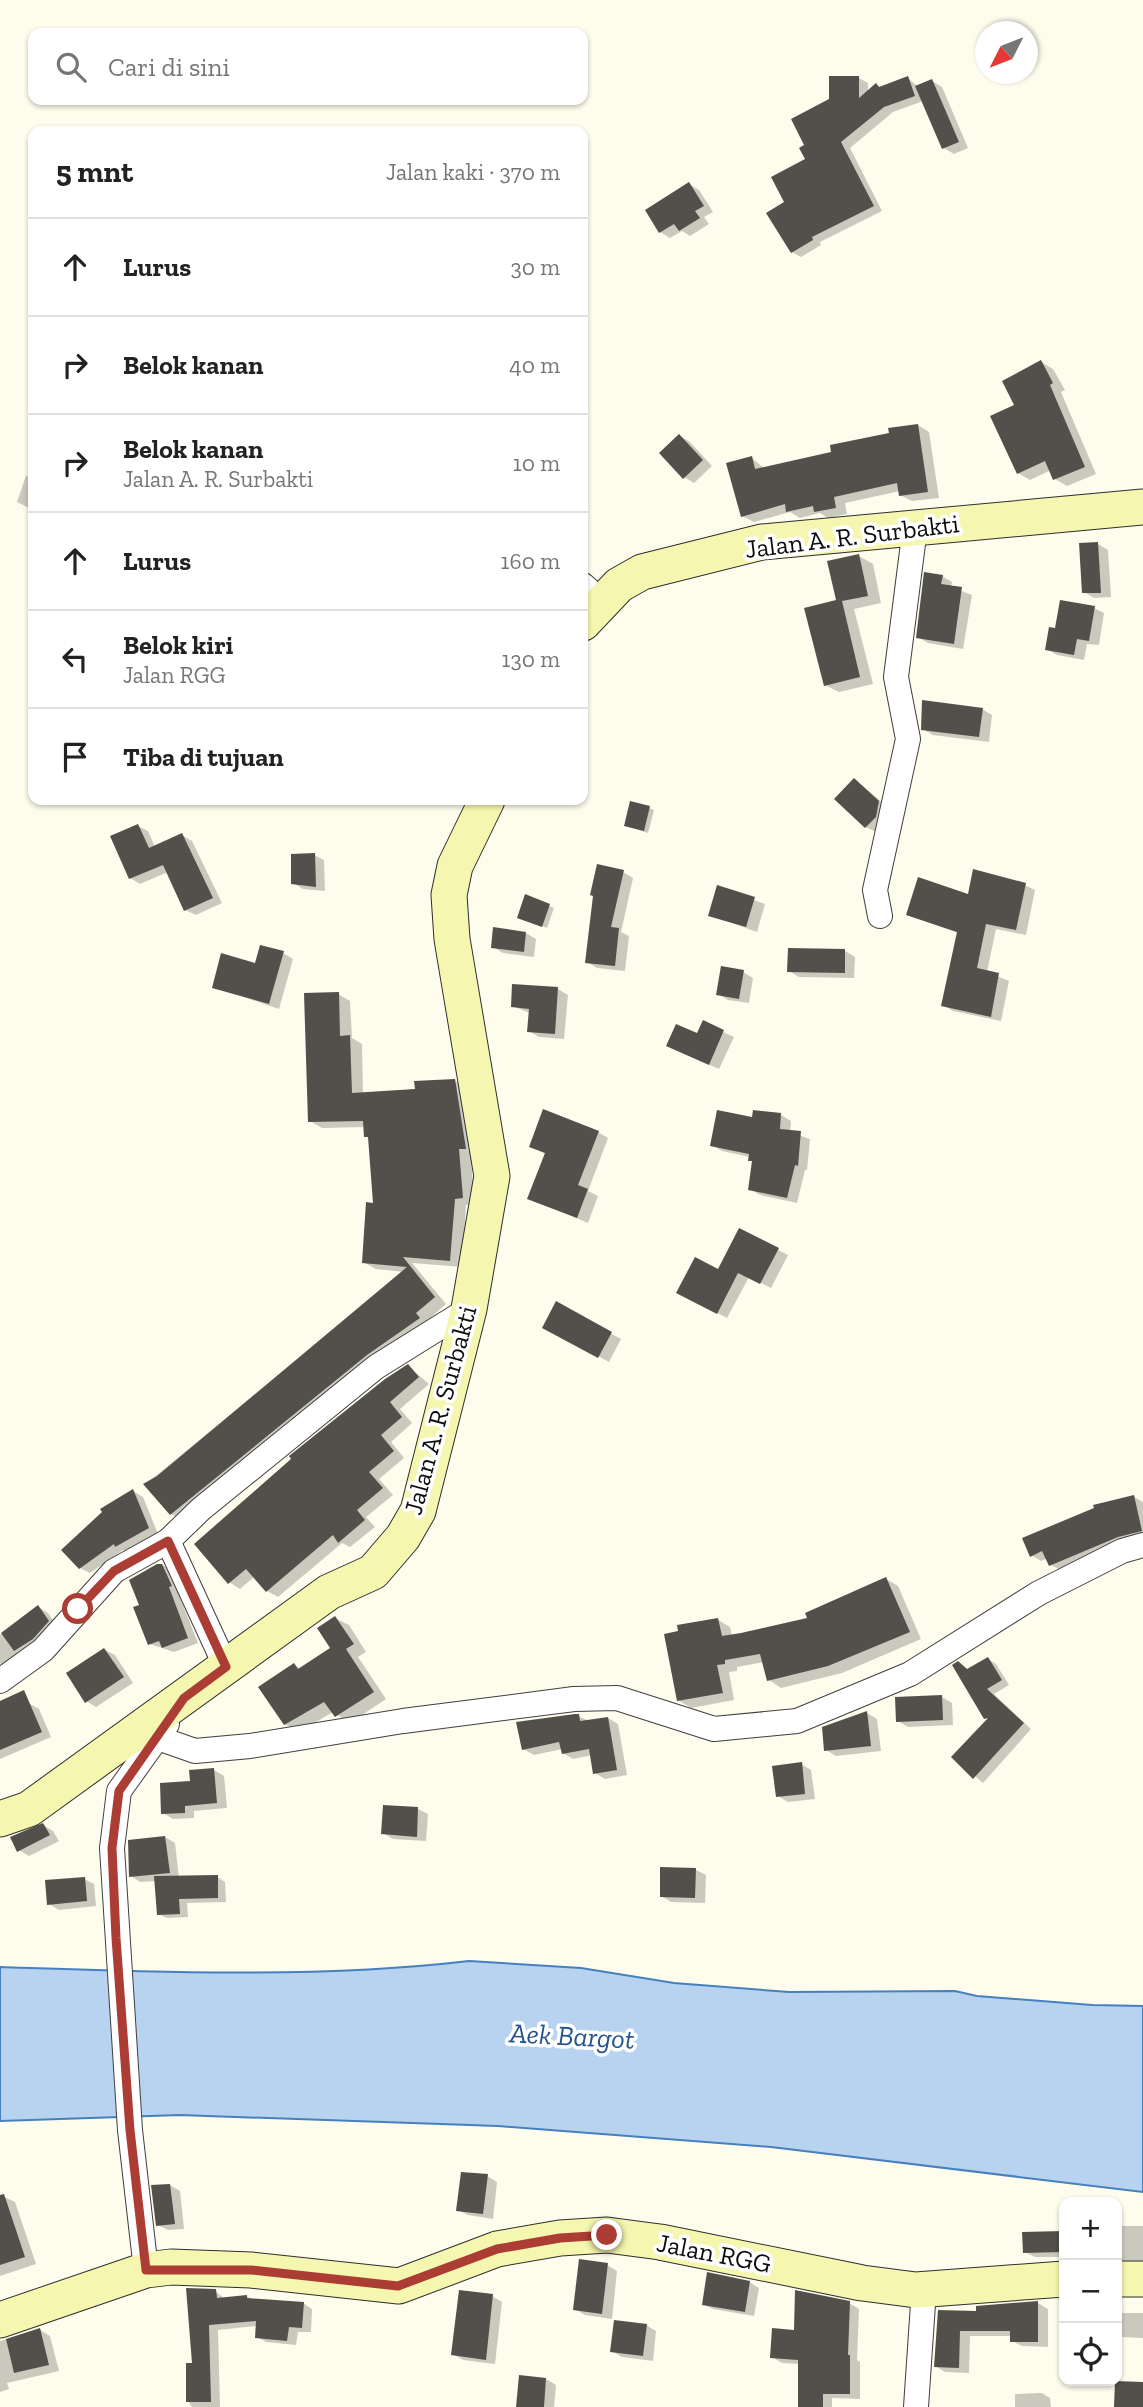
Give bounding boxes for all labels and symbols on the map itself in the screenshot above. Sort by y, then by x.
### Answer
north arrow [975,21,1038,84]
street label: Jalan A. R. Surbakti [743,507,961,565]
street label: Jalan A. R. Surbakti [397,1302,483,1518]
route start [62,1593,93,1624]
water label: Aek Bargot [508,2016,636,2056]
route end [591,2219,622,2250]
street label: Jalan RGG [654,2226,774,2280]

